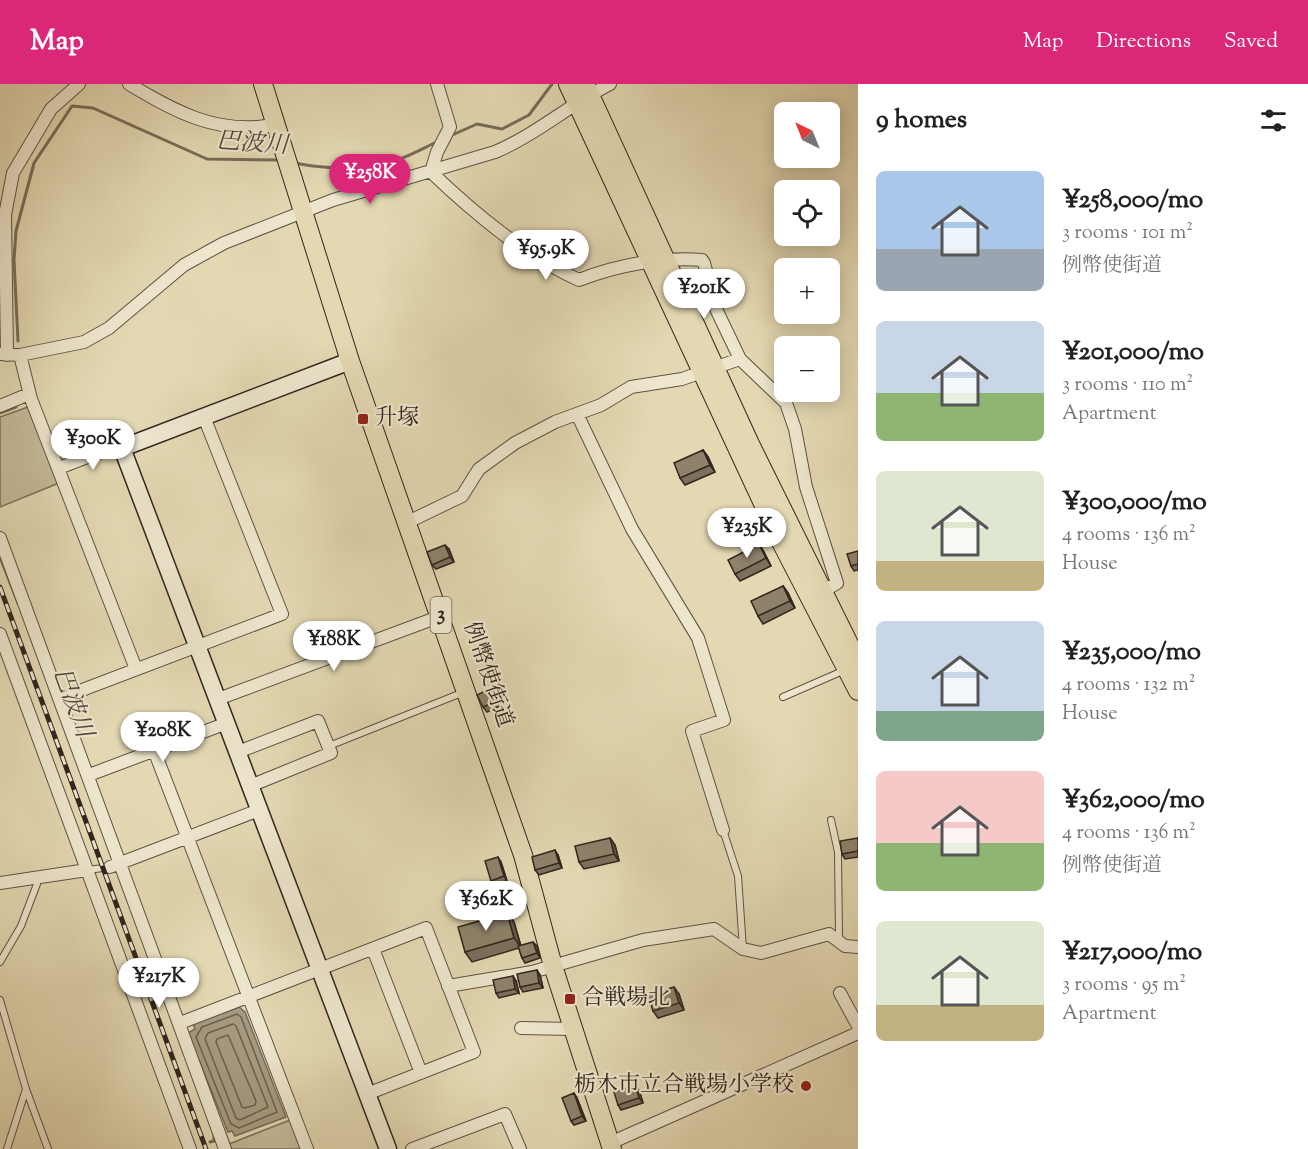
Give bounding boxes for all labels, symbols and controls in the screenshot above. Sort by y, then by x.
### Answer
text: Map [30,22,84,62]
text: Map [1023,27,1063,57]
text: Directions [1096,27,1191,57]
text: Saved [1224,27,1278,57]
north arrow [774,102,840,168]
map controls [774,102,840,402]
text: 9 homes [876,102,967,139]
icon: filters [1257,104,1290,137]
water label: 巴波川 [215,125,292,164]
pin: ¥258K [328,154,412,205]
text: ¥258K [343,159,397,188]
button: locate [774,180,840,246]
text: ¥258,000/mo [1062,182,1203,219]
icon: home [924,195,996,267]
text: 3 rooms · 101 m² [1062,219,1193,248]
pin: ¥95.9K [497,230,595,281]
text: ¥95.9K [517,235,575,264]
text: 例幣使街道 [1062,252,1162,281]
button: + [774,258,840,324]
pin: ¥201K [662,269,746,320]
text: ¥201K [677,274,731,303]
text: ¥201,000/mo [1062,334,1204,371]
button: − [774,336,840,402]
icon: home [924,345,996,417]
text: 3 rooms · 110 m² [1062,371,1193,400]
text: Apartment [1062,400,1157,429]
place label: 升塚 [375,403,419,435]
marker: 升塚 [356,412,370,426]
pin: ¥300K [51,420,135,471]
text: ¥300K [65,425,121,454]
text: ¥300,000/mo [1062,484,1207,521]
icon: home [924,495,996,567]
pin: ¥235K [705,508,789,559]
text: ¥235K [721,513,773,542]
text: 4 rooms · 136 m² [1062,521,1196,550]
text: House [1062,550,1117,579]
road number: 3 [430,597,452,633]
street label: 例幣使街道 [454,618,520,732]
pin: ¥188K [292,621,376,672]
text: ¥188K [307,626,361,655]
text: ¥235,000/mo [1062,634,1201,671]
icon: home [924,645,996,717]
water label: 巴波川 [44,663,101,745]
text: 4 rooms · 132 m² [1062,671,1195,700]
text: House [1062,700,1117,729]
pin: ¥208K [121,712,205,763]
text: ¥208K [134,717,192,746]
text: ¥362,000/mo [1062,782,1205,819]
icon: home [924,795,996,867]
text: 4 rooms · 136 m² [1062,819,1196,848]
text: 例幣使街道 [1062,852,1162,881]
pin: ¥362K [444,881,528,932]
text: ¥362K [459,886,513,915]
text: ¥217,000/mo [1062,934,1202,971]
icon: home [924,945,996,1017]
pin: ¥217K [117,958,201,1009]
text: ¥217K [132,963,186,992]
text: 3 rooms · 95 m² [1062,971,1186,1000]
place label: 合戦場北 [582,983,670,1015]
marker: 合戦場北 [563,992,577,1006]
text: Apartment [1062,1000,1157,1029]
place label: 栃木市立合戦場小学校 [574,1070,794,1102]
marker: 栃木市立合戦場小学校 [799,1079,813,1093]

